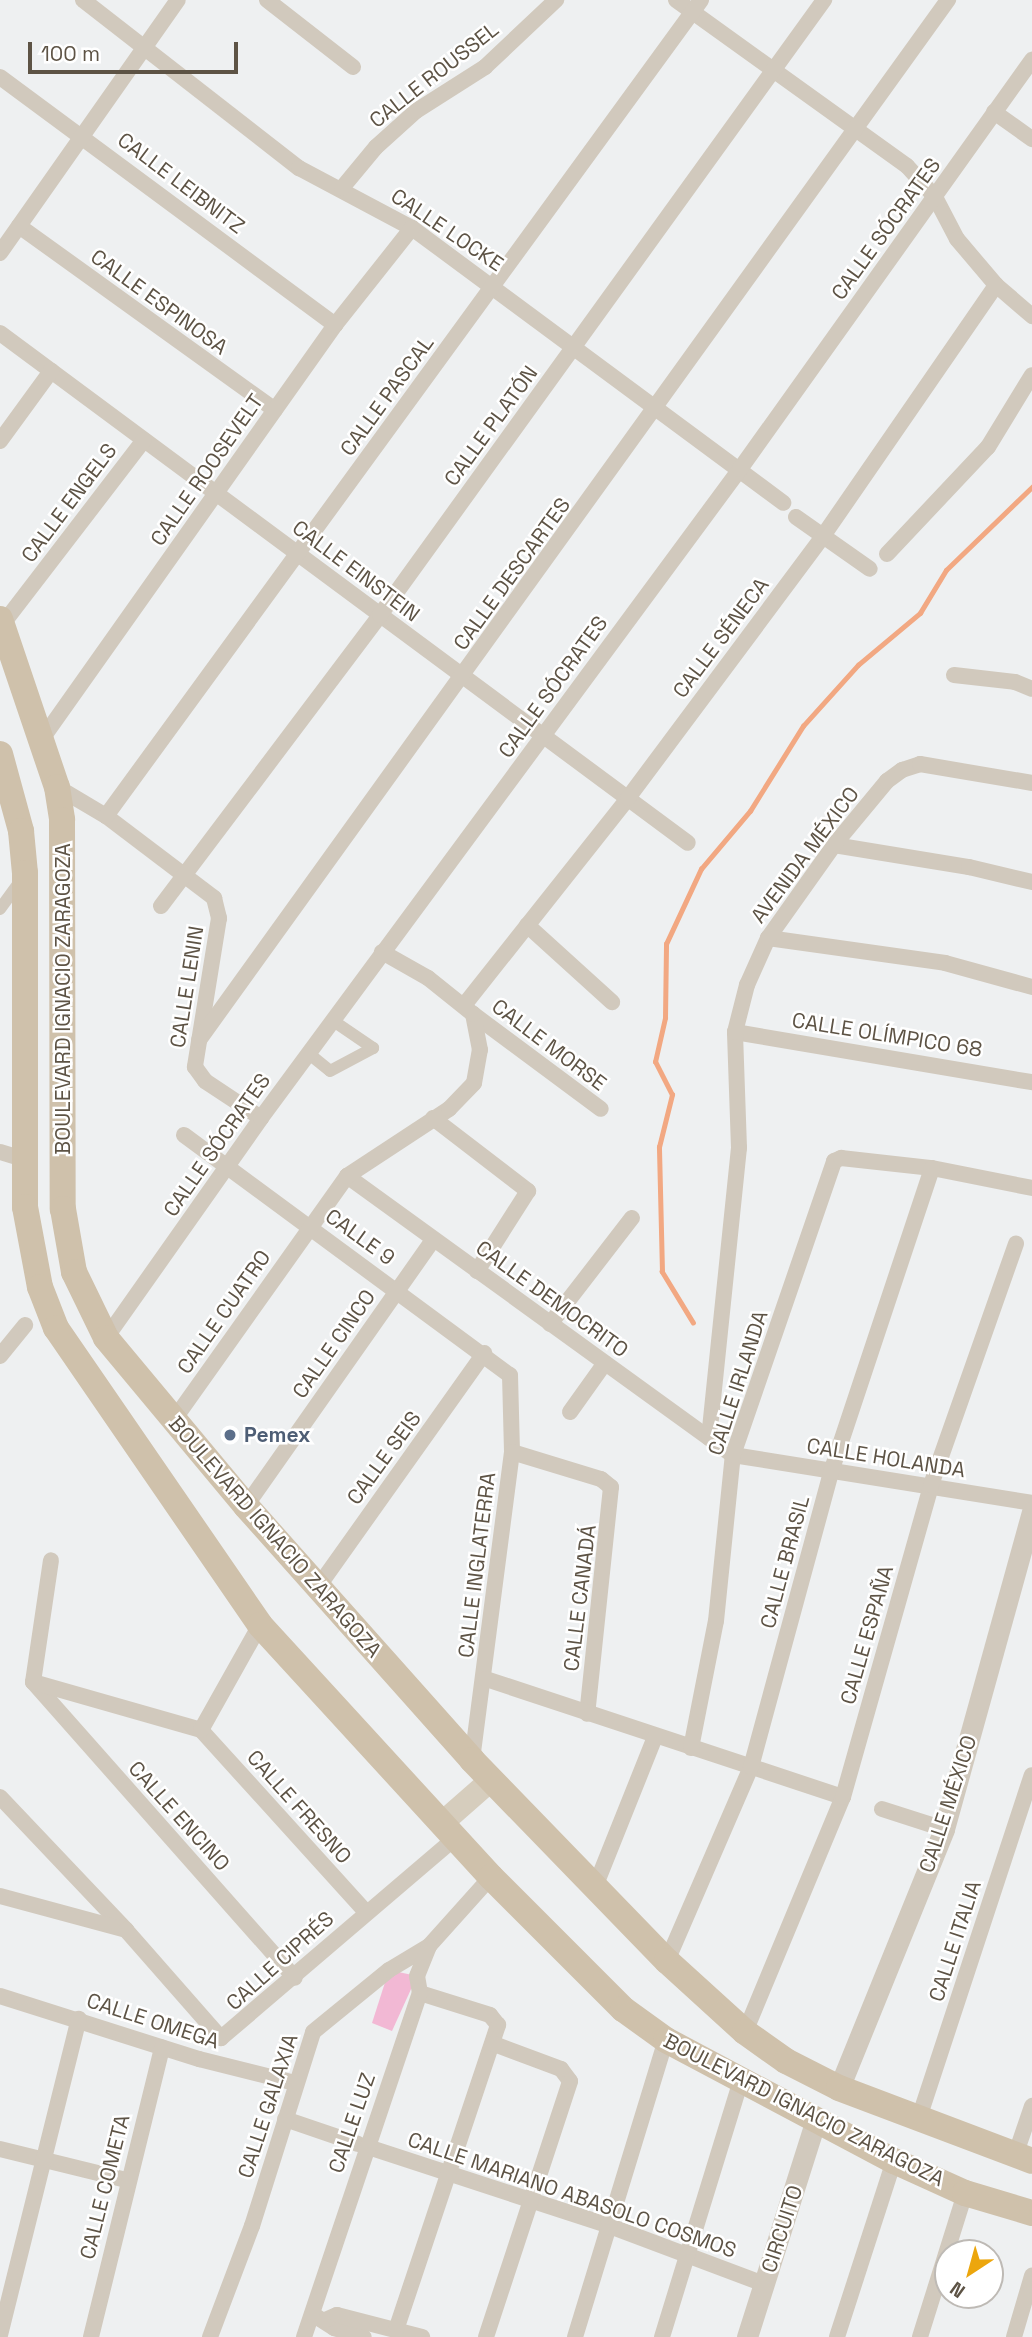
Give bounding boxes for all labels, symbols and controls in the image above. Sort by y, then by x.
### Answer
street label: CALLE ROUSSEL [364,17,504,133]
scale bar [32,28,242,72]
text: 100 m [41,40,100,67]
street label: CALLE LEIBNITZ [113,127,249,239]
street label: CALLE SÓCRATES [826,153,946,305]
street label: CALLE LOCKE [386,183,508,277]
street label: CALLE ESPINOSA [86,244,232,360]
street label: CALLE PASCAL [335,331,439,461]
street label: CALLE PLATÓN [439,361,543,491]
street label: CALLE ROOSEVELT [145,389,269,551]
street label: CALLE ENGELS [16,439,122,567]
street label: CALLE DESCARTES [448,493,576,655]
street label: CALLE EINSTEIN [287,515,425,627]
street label: CALLE SÉNECA [668,573,774,703]
street label: CALLE SÓCRATES [493,611,613,763]
street label: AVENIDA MÉXICO [745,782,865,928]
street label: BOULEVARD IGNACIO ZARAGOZA [50,843,76,1155]
street label: CALLE LENIN [165,924,209,1050]
street label: CALLE MORSE [487,994,611,1096]
street label: CALLE OLÍMPICO 68 [790,1008,984,1062]
street label: CALLE SÓCRATES [158,1069,276,1221]
street label: CALLE 9 [320,1203,400,1271]
street label: CALLE DEMOCRITO [471,1235,633,1363]
street label: CALLE CUATRO [172,1245,276,1379]
street label: CALLE CINCO [287,1285,381,1403]
street label: CALLE IRLANDA [703,1307,773,1459]
street label: CALLE SEIS [342,1406,426,1510]
street label: BOULEVARD IGNACIO ZARAGOZA [163,1411,387,1663]
place label: Pemex [244,1422,310,1448]
marker: Pemex [222,1427,238,1443]
street label: CALLE HOLANDA [805,1433,967,1483]
street label: CALLE INGLATERRA [453,1471,501,1659]
street label: CALLE BRASIL [755,1493,815,1631]
street label: CALLE CANADÁ [559,1523,601,1673]
street label: CALLE ESPAÑA [835,1563,899,1707]
street label: CALLE MÉXICO [914,1732,982,1876]
street label: CALLE FRESNO [241,1745,357,1869]
street label: CALLE ENCINO [123,1756,235,1876]
street label: CALLE ITALIA [924,1877,986,2005]
street label: CALLE CIPRÉS [221,1906,339,2016]
street label: CALLE OMEGA [84,1988,222,2054]
street label: BOULEVARD IGNACIO ZARAGOZA [660,2028,948,2192]
street label: CALLE GALAXIA [233,2031,303,2181]
street label: CALLE LUZ [323,2070,381,2176]
street label: CALLE COMETA [75,2112,135,2262]
street label: CALLE MARIANO ABASOLO COSMOS [404,2127,740,2263]
street label: CIRCUITO [756,2182,808,2276]
north arrow [934,2239,1004,2309]
text: N [945,2276,970,2304]

